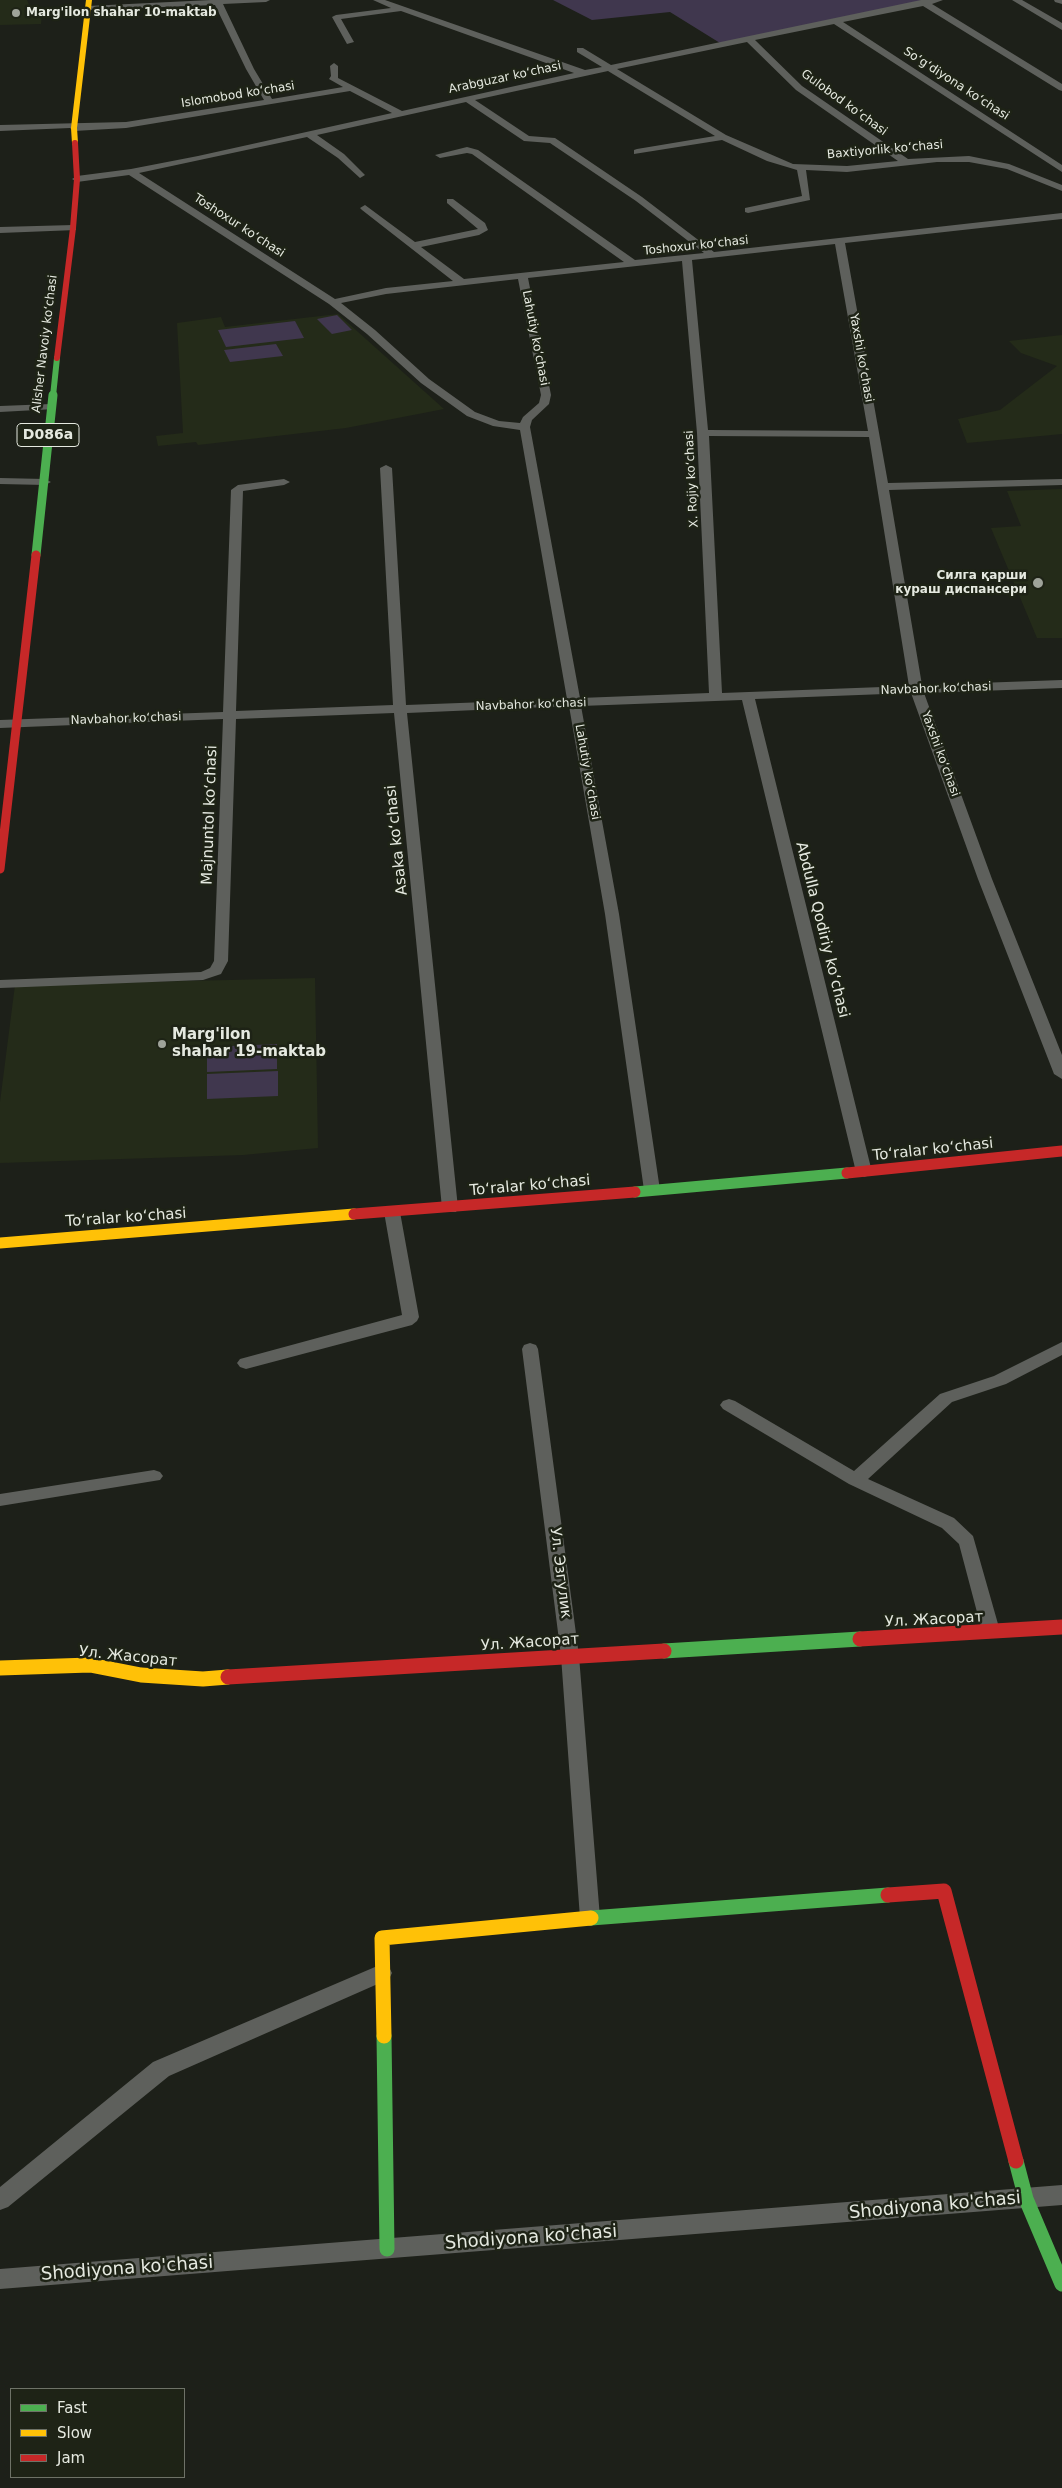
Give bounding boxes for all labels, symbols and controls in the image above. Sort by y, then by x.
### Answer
place label: Marg'ilon shahar 10-maktab [26,6,217,20]
marker: Marg'ilon shahar 10-maktab [10,7,22,19]
street label: Soʻgʻdiyona koʻchasi [900,44,1012,124]
street label: Arabguzar koʻchasi [447,59,563,97]
street label: Gulobod koʻchasi [798,67,890,139]
street label: Islomobod koʻchasi [180,79,296,111]
street label: Baxtiyorlik koʻchasi [826,138,944,162]
street label: Toshoxur koʻchasi [191,191,287,261]
street label: Toshoxur koʻchasi [643,233,749,259]
street label: Alisher Navoiy koʻchasi [29,274,61,414]
street label: Lahutiy koʻchasi [519,289,551,387]
street label: Yaxshi koʻchasi [846,312,876,404]
road number: D086a [17,424,79,446]
street label: X. Rojiy koʻchasi [682,430,702,528]
place label: Силга қарши кураш диспансери [895,569,1027,597]
marker: Силга қарши кураш диспансери [1031,576,1045,590]
street label: Navbahor koʻchasi [880,680,992,698]
street label: Navbahor koʻchasi [475,696,587,714]
street label: Yaxshi koʻchasi [918,709,962,799]
street label: Navbahor koʻchasi [70,710,182,728]
street label: Lahutiy koʻchasi [571,723,603,821]
street label: Majnuntol koʻchasi [199,745,221,885]
street label: Asaka koʻchasi [382,784,412,896]
street label: Abdulla Qodiriy koʻchasi [791,840,853,1020]
place label: Marg'ilon shahar 19-maktab [172,1026,326,1061]
marker: Marg'ilon shahar 19-maktab [156,1038,168,1050]
street label: Toʻralar koʻchasi [872,1135,994,1165]
street label: Toʻralar koʻchasi [469,1172,591,1200]
street label: Toʻralar koʻchasi [65,1205,187,1231]
street label: Ул. Эзгулик [545,1526,575,1620]
street label: Ул. Жасорат [884,1608,984,1632]
street label: Ул. Жасорат [480,1631,580,1655]
street label: Ул. Жасорат [78,1643,178,1671]
street label: Shodiyona ko'chasi [848,2188,1022,2224]
street label: Shodiyona ko'chasi [444,2221,618,2255]
street label: Shodiyona ko'chasi [40,2252,214,2286]
legend [10,2388,185,2478]
text: Fast [57,2399,87,2417]
text: Slow [57,2424,92,2442]
text: Jam [57,2449,85,2467]

